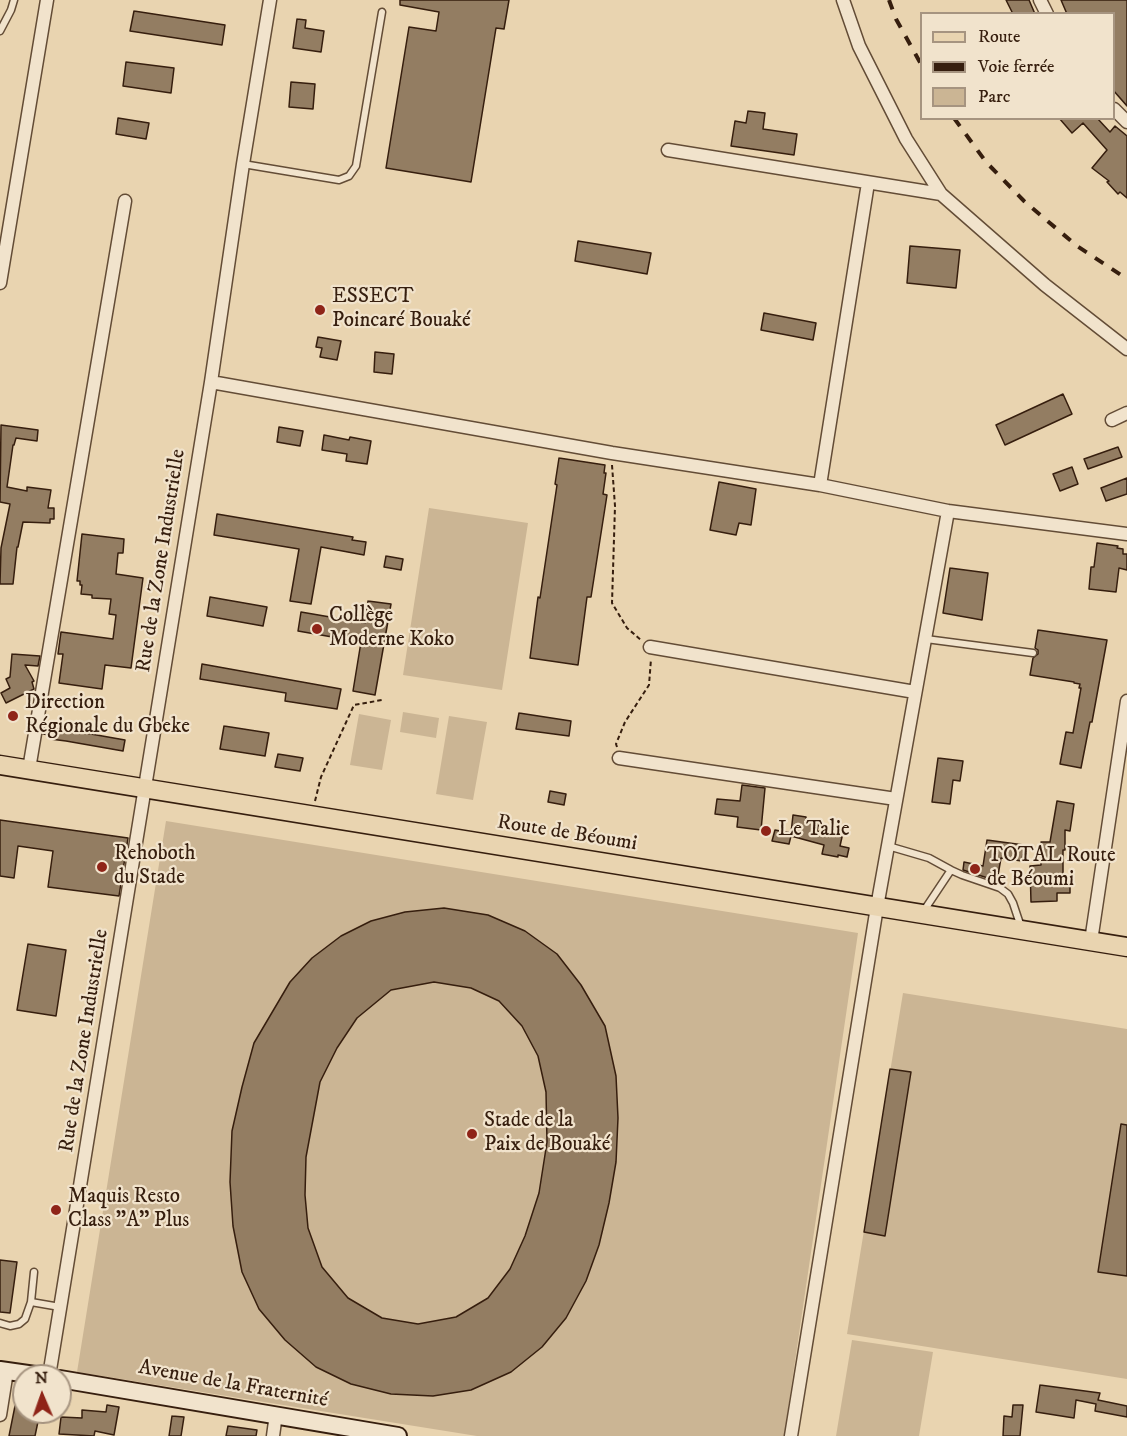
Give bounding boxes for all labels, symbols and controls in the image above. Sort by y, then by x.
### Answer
legend [920,12,1115,120]
text: Route [978,26,1021,48]
text: Voie ferrée [978,56,1055,78]
text: Parc [978,86,1010,108]
place label: ESSECT Poincaré Bouaké [332,285,471,335]
marker: ESSECT Poincaré Bouaké [313,303,327,317]
street label: Rue de la Zone Industrielle [132,448,192,674]
place label: Collège Moderne Koko [329,604,454,654]
marker: Collège Moderne Koko [310,622,324,636]
place label: Direction Régionale du Gbeke [25,691,190,741]
marker: Direction Régionale du Gbeke [6,709,20,723]
street label: Route de Béoumi [495,810,639,858]
place label: Le Talie [778,818,850,844]
marker: Le Talie [759,824,773,838]
place label: Rehoboth du Stade [114,842,195,892]
place label: TOTAL Route de Béoumi [987,844,1116,894]
marker: Rehoboth du Stade [95,860,109,874]
marker: TOTAL Route de Béoumi [968,862,982,876]
street label: Rue de la Zone Industrielle [55,928,115,1154]
place label: Stade de la Paix de Bouaké [484,1109,611,1159]
marker: Stade de la Paix de Bouaké [465,1127,479,1141]
place label: Maquis Resto Class "A" Plus [68,1185,189,1235]
marker: Maquis Resto Class "A" Plus [49,1203,63,1217]
street label: Avenue de la Fraternité [136,1356,330,1414]
north arrow [12,1364,72,1424]
text: N [35,1368,48,1388]

